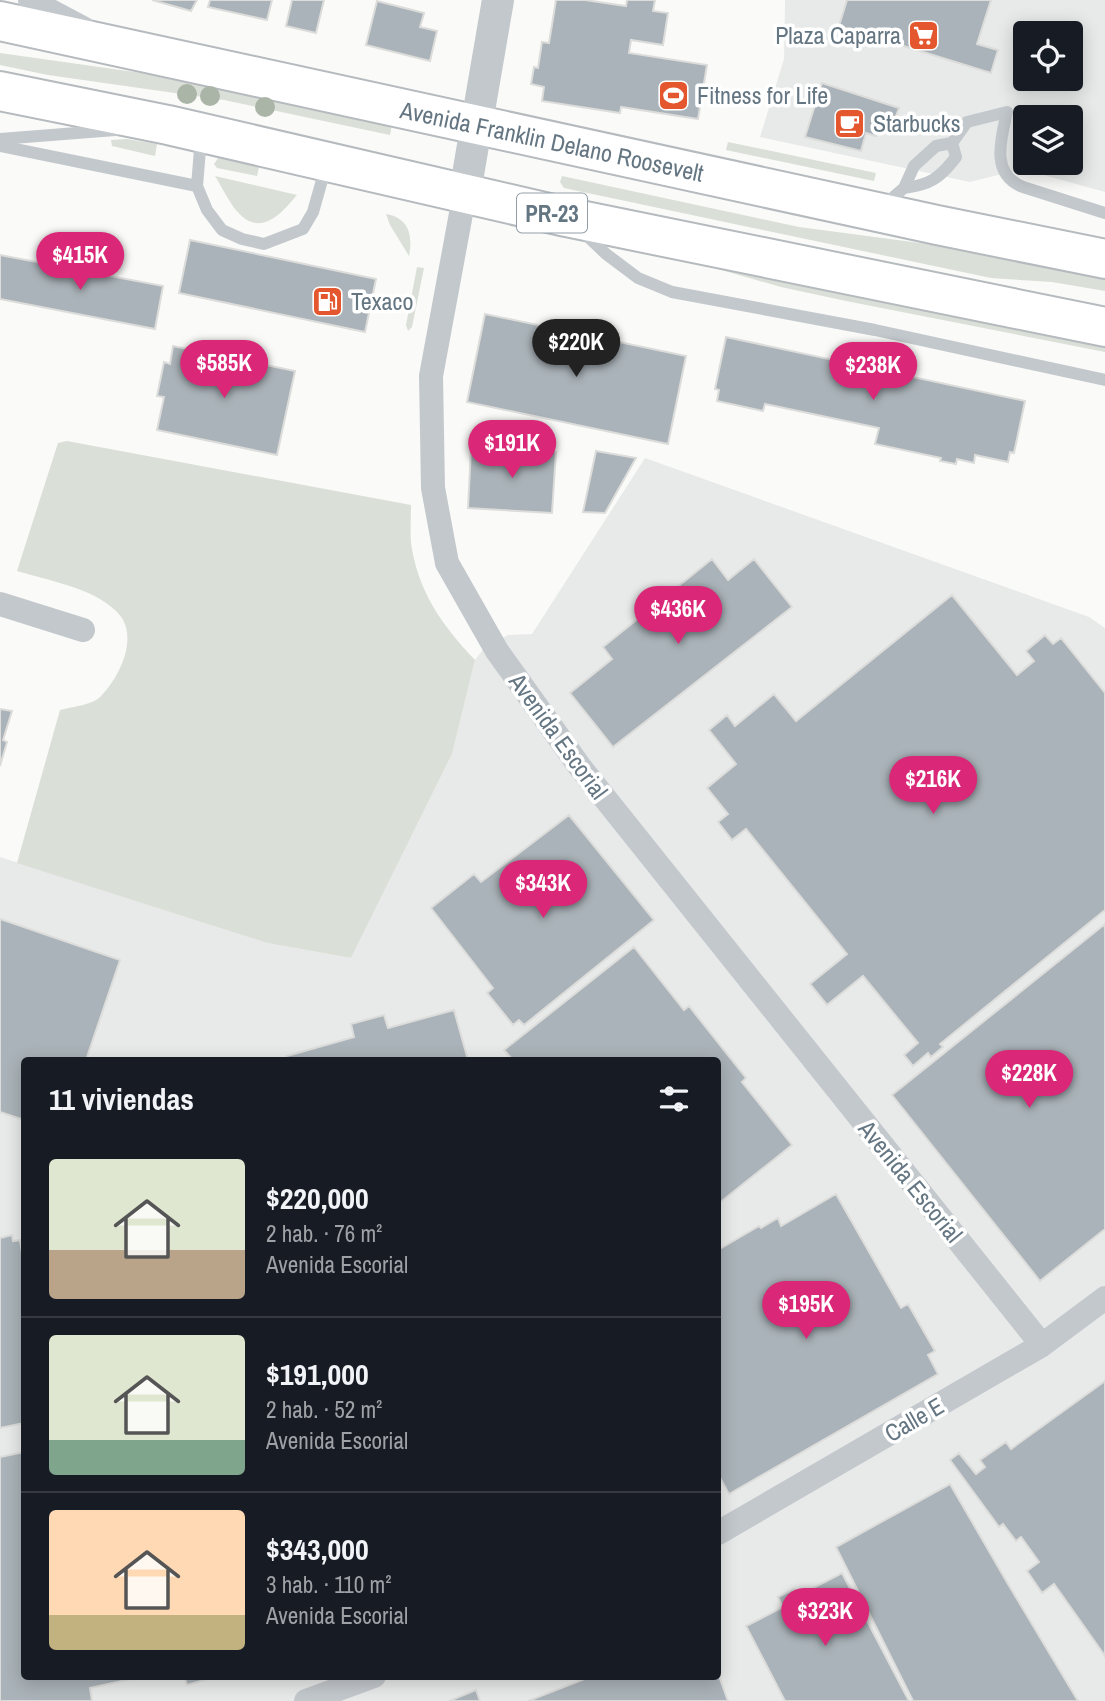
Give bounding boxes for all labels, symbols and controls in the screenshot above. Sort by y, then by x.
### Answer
supermarket icon: Plaza Caparra [907,18,941,52]
place label: Plaza Caparra [775,19,901,51]
map controls [1013,21,1083,175]
button: locate [1013,21,1083,91]
sports icon: Fitness for Life [657,78,691,112]
place label: Fitness for Life [697,79,828,111]
street label: Avenida Franklin Delano Roosevelt [396,93,707,189]
button: layers [1013,105,1083,175]
cafe icon: Starbucks [833,106,867,140]
place label: Starbucks [873,107,961,139]
road number: PR-23 [517,194,587,232]
pin: $415K [31,232,129,292]
text: $415K [52,239,108,270]
fuel station icon: Texaco [311,284,345,318]
place label: Texaco [351,285,413,317]
pin: $220K [527,320,625,379]
text: $220K [548,326,604,357]
pin: $585K [175,340,273,400]
pin: $238K [824,342,922,402]
text: $585K [196,347,252,378]
text: $238K [845,349,901,380]
pin: $191K [463,420,561,480]
text: $191K [484,427,540,458]
pin: $436K [629,586,727,646]
text: $436K [650,593,706,624]
street label: Avenida Escorial [502,666,616,805]
pin: $216K [884,756,982,816]
text: $216K [905,763,961,794]
pin: $343K [494,860,592,920]
text: $343K [515,867,571,898]
pin: $228K [980,1050,1078,1110]
text: $228K [1001,1057,1057,1088]
text: 11 viviendas [49,1079,194,1119]
icon: filters [655,1080,693,1118]
street label: Avenida Escorial [851,1112,970,1249]
text: $220,000 [266,1178,369,1218]
icon: home [105,1187,189,1271]
text: 2 hab. · 76 m² [266,1218,382,1249]
text: Avenida Escorial [266,1249,408,1280]
pin: $195K [757,1282,855,1341]
text: $195K [778,1288,834,1319]
text: $191,000 [266,1354,369,1394]
icon: home [105,1363,189,1447]
street label: Calle E [879,1389,949,1449]
text: 2 hab. · 52 m² [266,1394,382,1425]
text: Avenida Escorial [266,1425,408,1456]
text: $343,000 [266,1529,369,1569]
icon: home [105,1538,189,1622]
text: 3 hab. · 110 m² [266,1569,392,1600]
pin: $323K [776,1588,874,1648]
text: $323K [797,1595,853,1626]
text: Avenida Escorial [266,1600,408,1631]

